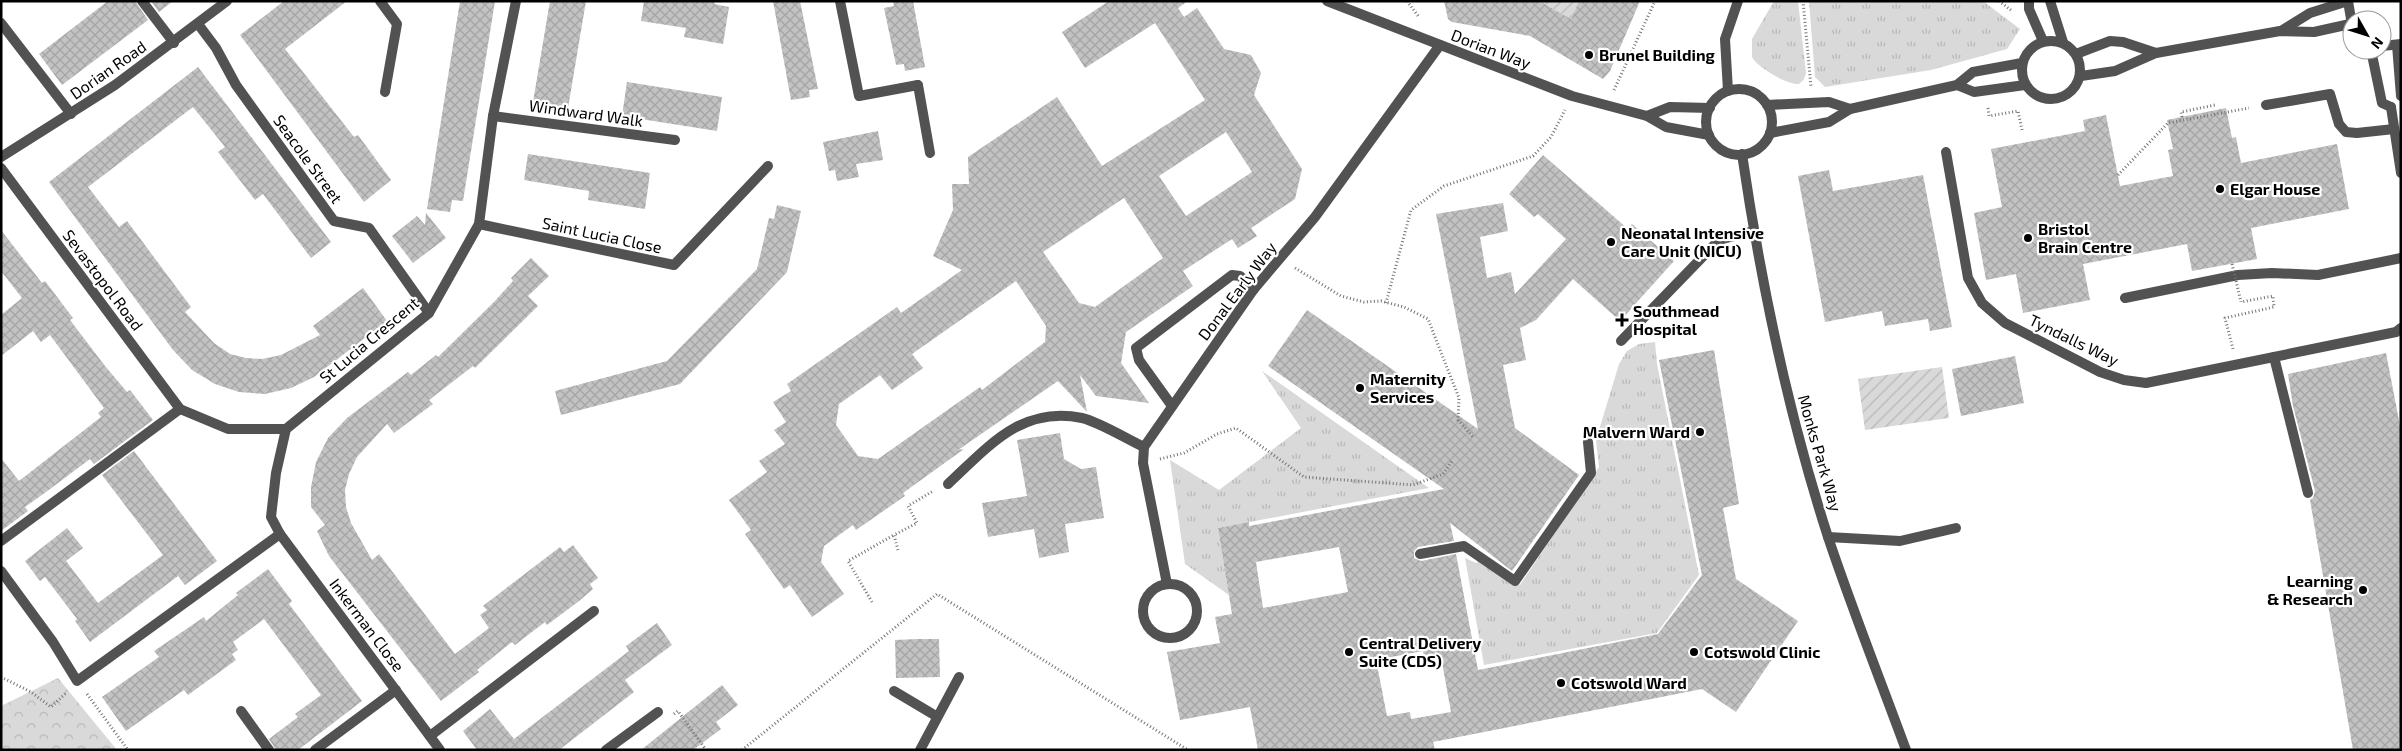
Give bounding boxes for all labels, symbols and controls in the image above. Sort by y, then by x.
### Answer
north arrow [2342,10,2392,60]
street label: Dorian Way [1449,25,1534,73]
text: N [2368,34,2387,53]
street label: Dorian Road [66,36,149,103]
place label: Brunel Building [1599,45,1716,64]
marker: Brunel Building [1583,49,1595,61]
street label: Windward Walk [528,95,644,130]
street label: Seacole Street [270,111,347,207]
place label: Elgar House [2230,179,2320,198]
marker: Elgar House [2214,183,2226,195]
street label: Saint Lucia Close [541,213,664,256]
place label: Bristol Brain Centre [2038,219,2132,256]
place label: Neonatal Intensive Care Unit (NICU) [1621,223,1764,260]
street label: Sevastopol Road [59,226,147,334]
marker: Bristol Brain Centre [2022,232,2034,244]
marker: Neonatal Intensive Care Unit (NICU) [1605,236,1617,248]
street label: Donal Early Way [1194,237,1280,344]
street label: St Lucia Crescent [315,293,422,387]
place label: Southmead Hospital [1633,301,1719,338]
street label: Tyndalls Way [2026,310,2122,370]
marker: Southmead Hospital [1615,313,1629,327]
place label: Maternity Services [1370,369,1446,406]
marker: Maternity Services [1354,382,1366,394]
street label: Monks Park Way [1795,392,1846,514]
place label: Malvern Ward [1583,422,1690,441]
marker: Malvern Ward [1694,426,1706,438]
place label: Learning & Research [2267,571,2354,608]
street label: Inkerman Close [326,574,409,675]
marker: Learning & Research [2357,584,2369,596]
place label: Central Delivery Suite (CDS) [1359,633,1481,670]
place label: Cotswold Clinic [1704,642,1820,661]
marker: Central Delivery Suite (CDS) [1343,646,1355,658]
marker: Cotswold Clinic [1688,646,1700,658]
place label: Cotswold Ward [1571,673,1687,692]
marker: Cotswold Ward [1555,677,1567,689]

